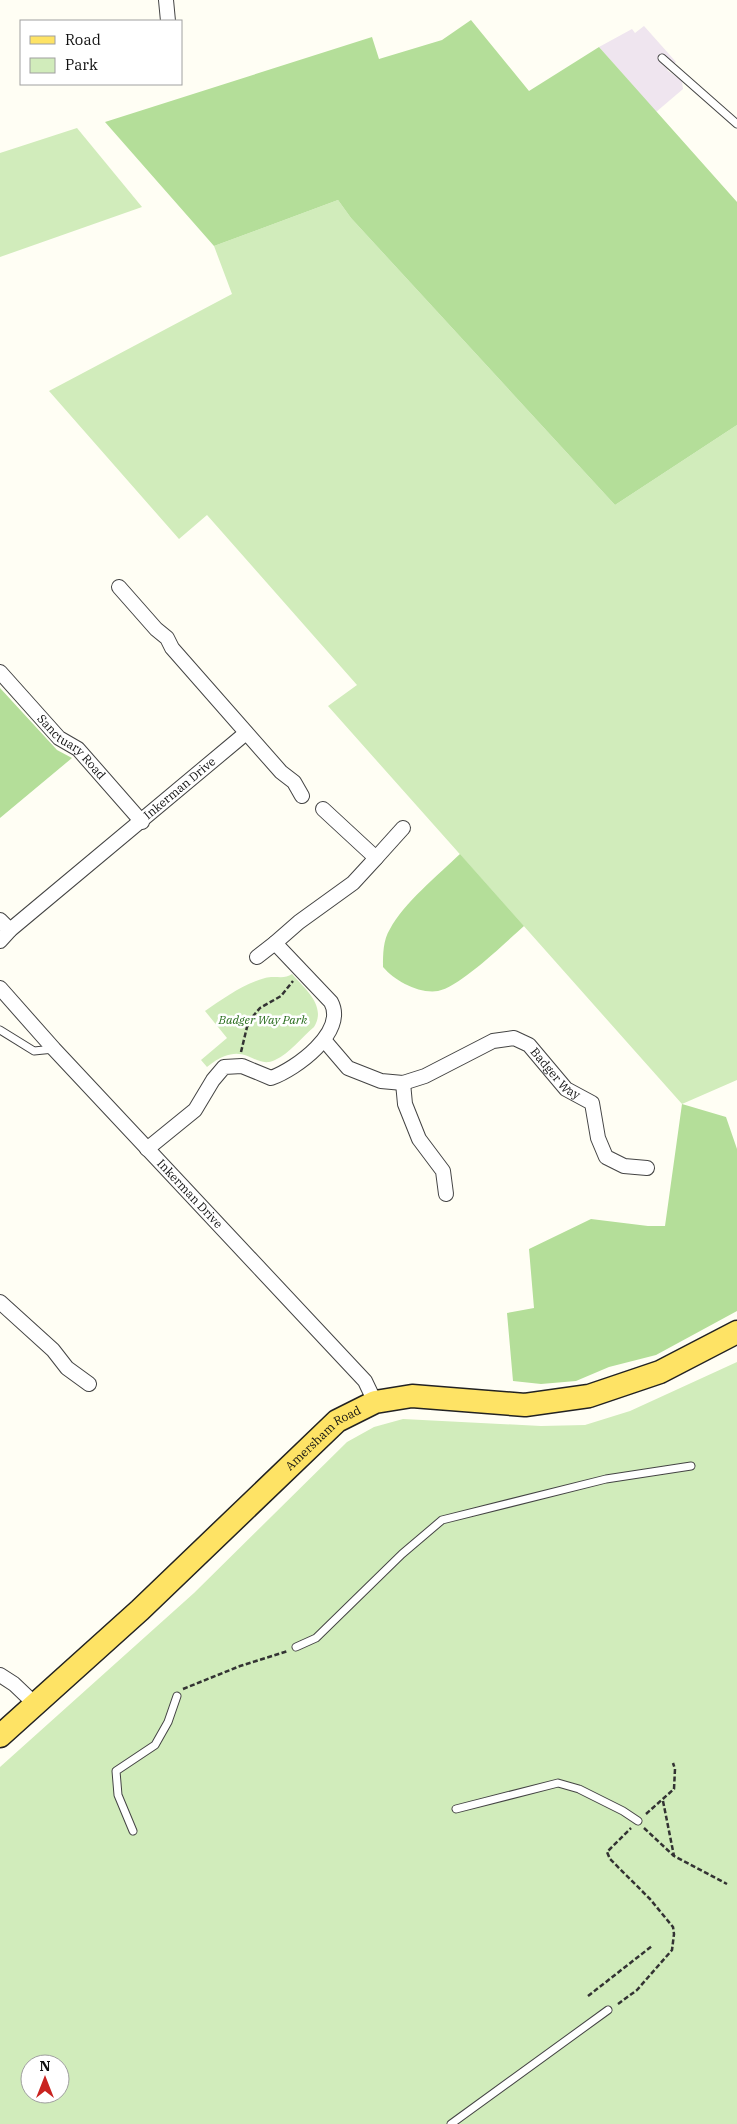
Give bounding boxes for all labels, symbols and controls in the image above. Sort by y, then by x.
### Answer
legend [20,20,182,85]
text: Road [65,30,101,49]
text: Park [65,55,98,74]
street label: Sanctuary Road [34,711,109,782]
street label: Inkerman Drive [140,754,218,822]
park label: Badger Way Park [218,1012,308,1027]
street label: Badger Way [527,1044,584,1103]
street label: Inkerman Drive [154,1156,226,1231]
street label: Amersham Road [282,1402,363,1473]
north arrow [20,2054,70,2104]
text: N [39,2057,51,2075]

